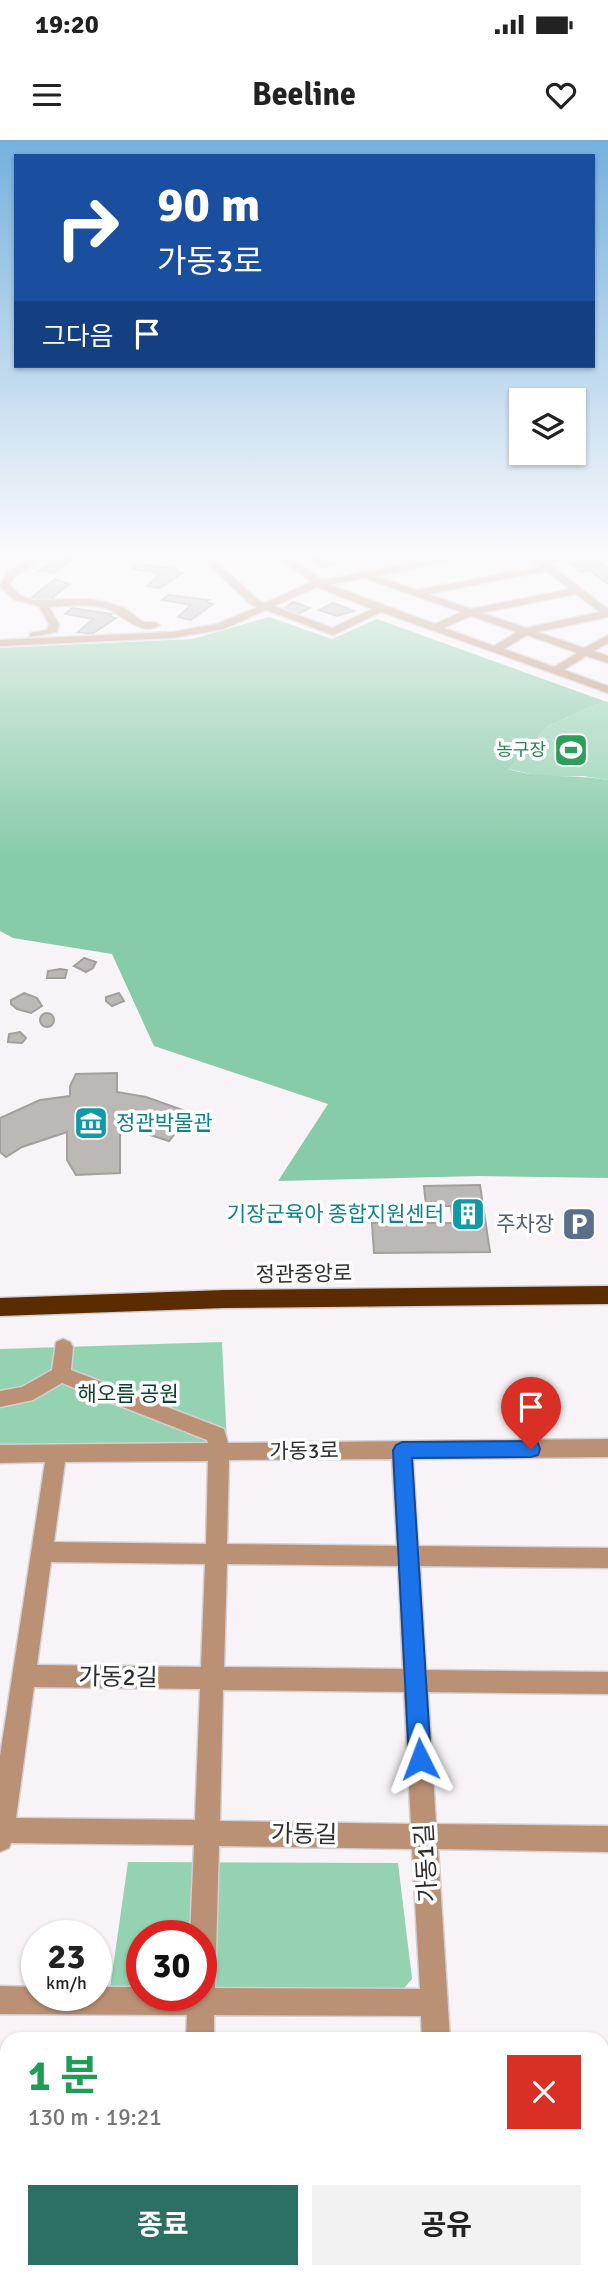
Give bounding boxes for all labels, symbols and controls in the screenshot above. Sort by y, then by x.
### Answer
text: 19:20 [35,9,99,41]
text: Beeline [252,75,356,114]
icon: menu [28,76,66,114]
icon: heart [542,76,580,114]
text: 90 m [157,175,260,235]
icon: right [42,182,133,273]
text: 가동3로 [157,242,263,281]
icon: arrive [128,315,166,353]
text: 그다음 [42,321,114,353]
map controls [509,388,586,465]
button: layers [509,388,586,465]
sports icon: 농구장 [552,731,590,769]
place label: 농구장 [496,739,546,761]
museum icon: 정관박물관 [72,1104,110,1142]
place label: 정관박물관 [116,1110,213,1136]
building icon: 기장군육아 종합지원센터 [449,1195,487,1233]
place label: 기장군육아 종합지원센터 [227,1201,444,1227]
parking icon: 주차장 [560,1205,598,1243]
place label: 주차장 [496,1211,554,1237]
street label: 정관중앙로 [255,1260,353,1288]
pin [501,1377,561,1449]
park label: 해오름 공원 [77,1381,179,1407]
icon: arrive [512,1388,550,1426]
street label: 가동3로 [269,1437,339,1465]
street label: 가동2길 [78,1661,158,1693]
position arrow [383,1722,457,1796]
street label: 가동길 [271,1818,337,1850]
street label: 가동1길 [409,1823,443,1903]
speed limit sign: 30 [126,1920,217,2011]
text: 23 [48,1935,85,1978]
text: km/h [46,1972,87,1994]
text: 1 분 [28,2051,99,2102]
button: close [507,2055,581,2129]
text: 130 m · 19:21 [28,2103,162,2132]
button: 종료 [28,2185,298,2265]
button: 공유 [312,2185,581,2265]

